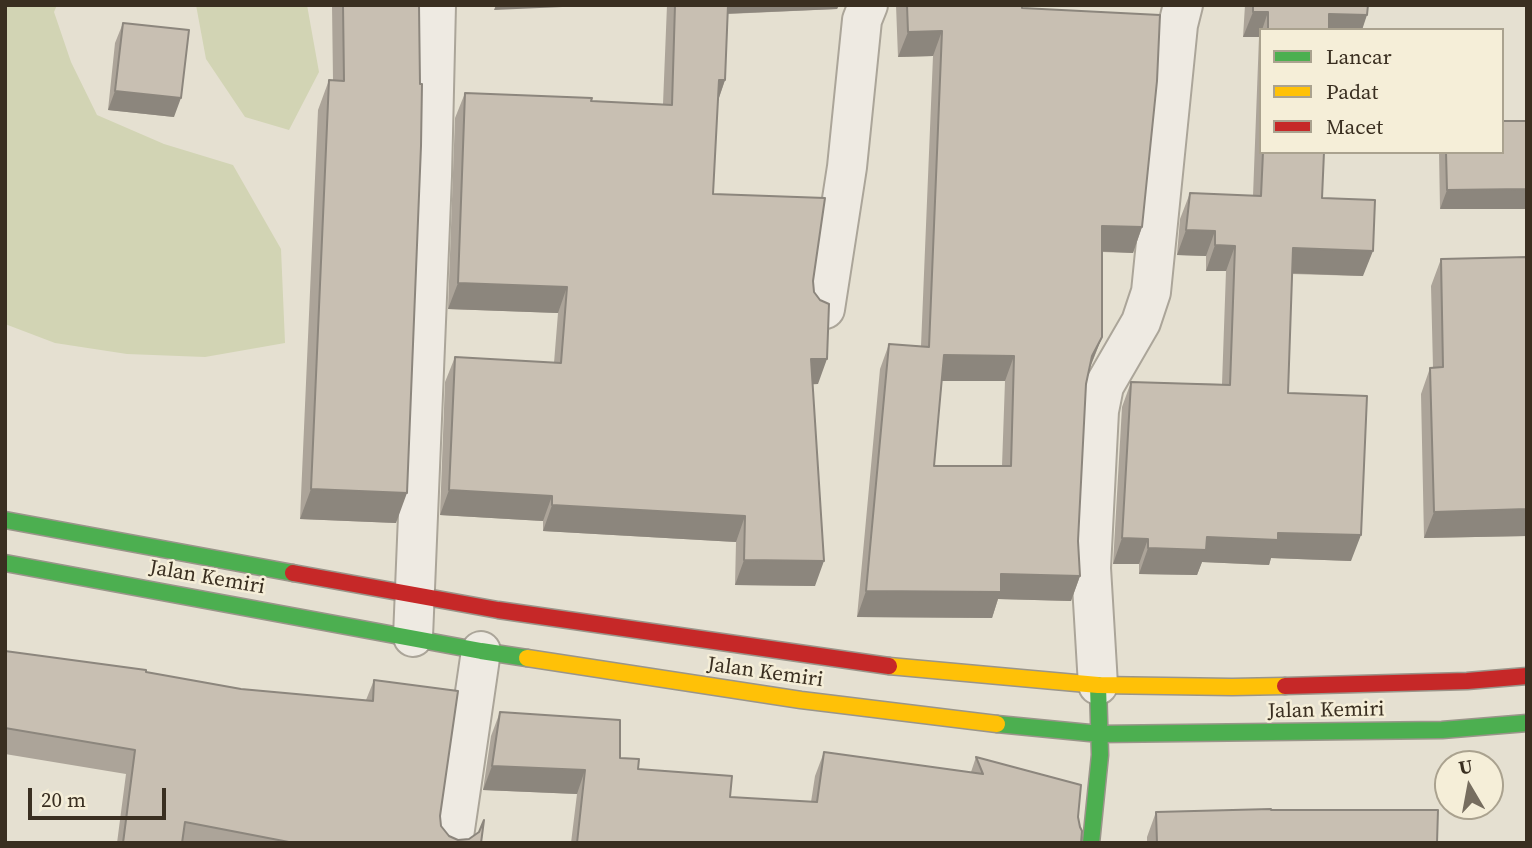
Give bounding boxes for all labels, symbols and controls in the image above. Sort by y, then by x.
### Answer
legend [1259,28,1504,154]
text: Lancar [1326,42,1392,71]
text: Padat [1326,77,1378,106]
text: Macet [1326,112,1383,141]
street label: Jalan Kemiri [147,555,267,601]
street label: Jalan Kemiri [705,652,825,694]
street label: Jalan Kemiri [1267,697,1385,725]
north arrow [1434,750,1504,820]
text: U [1457,752,1475,780]
scale bar [32,774,170,818]
text: 20 m [41,785,86,814]

